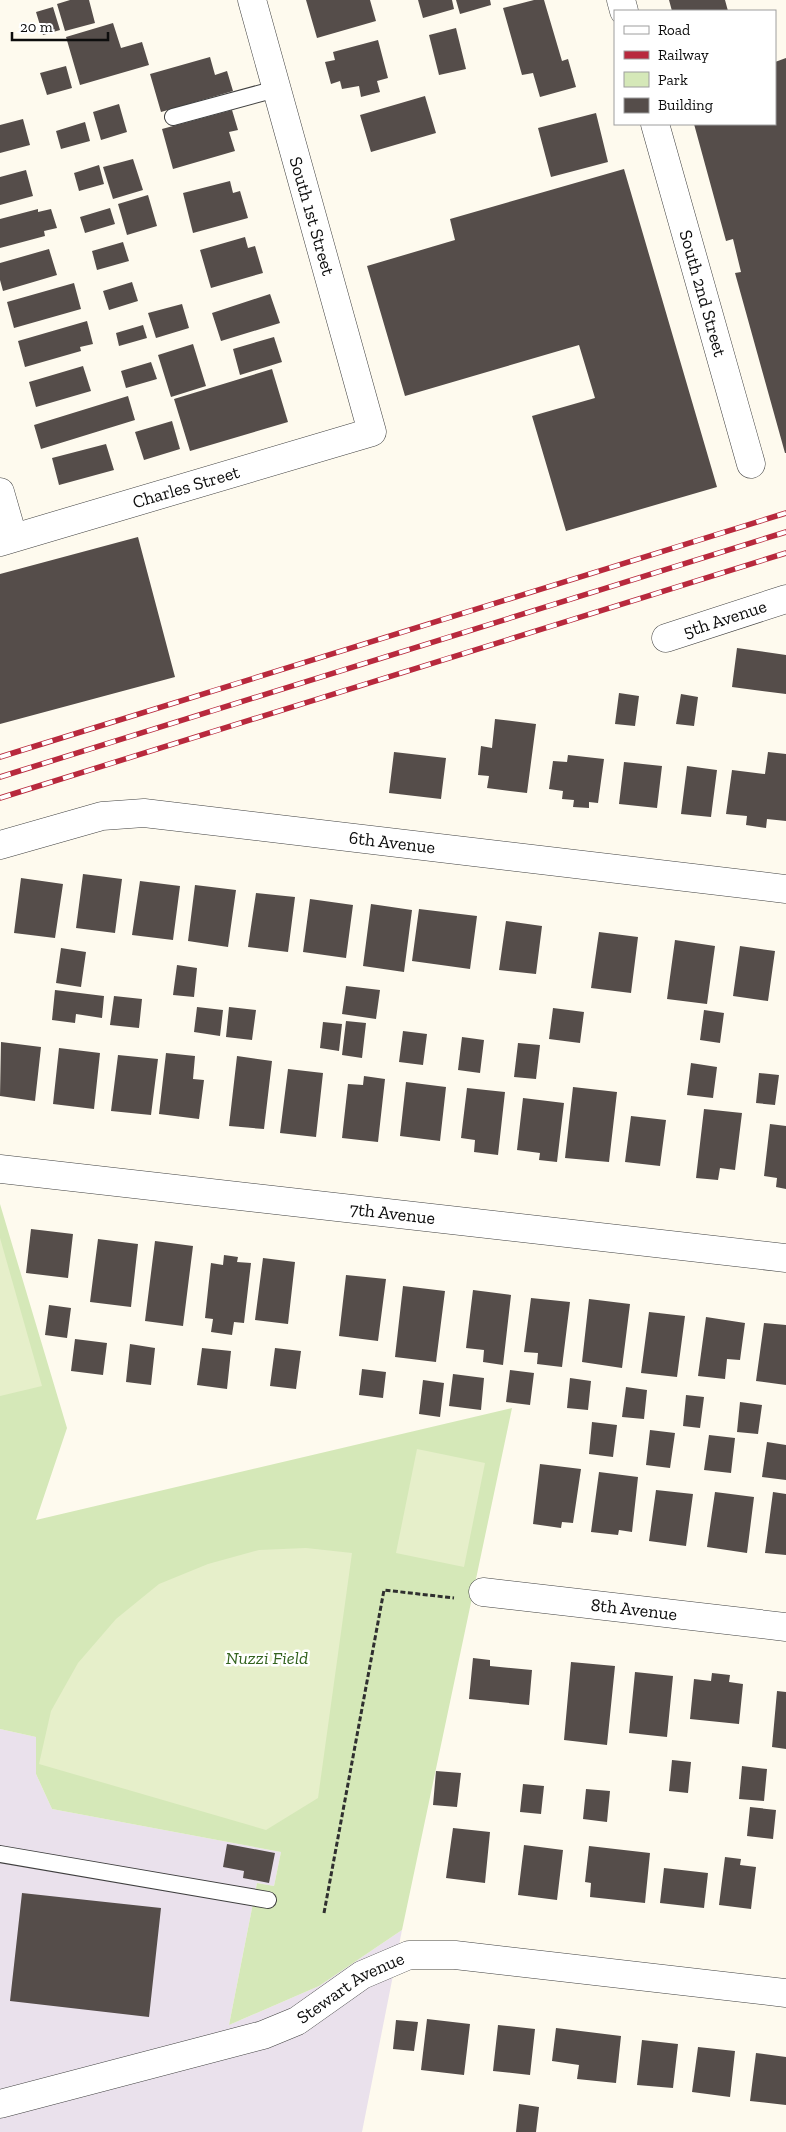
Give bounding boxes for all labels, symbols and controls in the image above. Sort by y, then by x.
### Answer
scale bar [12,10,109,42]
legend [614,10,776,125]
text: 20 m [20,18,53,36]
text: Road [658,21,691,39]
text: Railway [658,46,709,64]
text: Park [658,71,688,89]
text: Building [658,96,713,114]
street label: South 1st Street [285,154,340,278]
street label: South 2nd Street [674,227,731,360]
street label: Charles Street [130,461,242,513]
street label: 5th Avenue [680,595,769,643]
street label: 6th Avenue [348,826,437,858]
street label: 7th Avenue [349,1198,436,1229]
street label: 8th Avenue [590,1594,678,1625]
park label: Nuzzi Field [226,1647,308,1669]
street label: Stewart Avenue [293,1947,407,2029]

